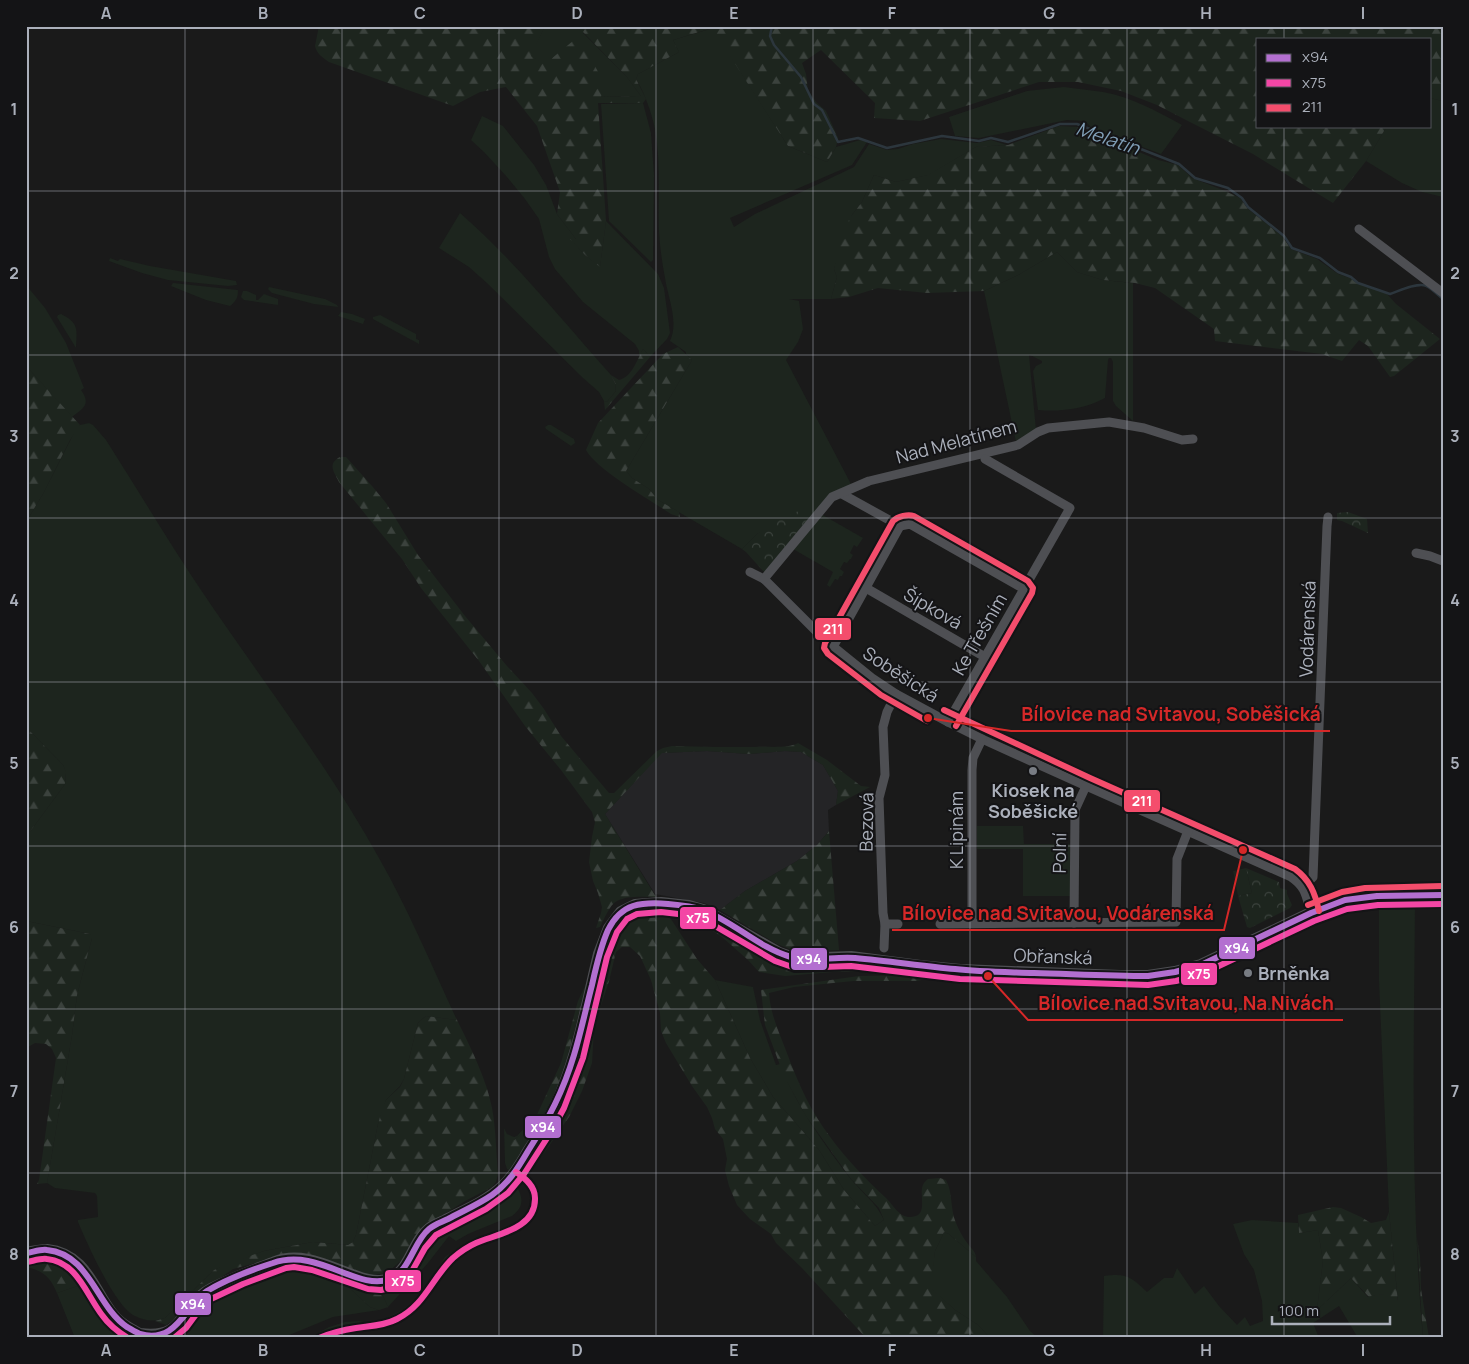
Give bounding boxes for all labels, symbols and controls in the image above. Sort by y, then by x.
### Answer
text: A [101,2,112,24]
text: B [258,2,268,24]
text: C [414,2,426,24]
text: D [571,2,583,24]
text: E [729,2,739,24]
text: F [888,2,897,24]
text: G [1043,2,1055,24]
text: H [1200,2,1212,24]
text: I [1361,2,1365,24]
legend [1256,38,1432,128]
text: x94 [1302,46,1328,67]
text: x75 [1302,72,1326,93]
text: 211 [1302,96,1322,117]
text: 1 [10,98,18,120]
text: 1 [1451,98,1459,120]
water label: Melatín [1073,115,1144,161]
text: 2 [9,262,19,284]
text: 2 [1450,262,1460,284]
street label: Nad Melatínem [893,413,1019,469]
text: 3 [9,425,19,447]
text: 3 [1450,425,1460,447]
street label: Vodárenská [1293,580,1321,678]
street label: Šípková [899,582,967,634]
text: 4 [9,589,19,611]
street label: Ke Třešním [946,589,1012,679]
text: 4 [1450,589,1460,611]
line badge: 211 [814,617,852,641]
text: 211 [823,619,843,638]
street label: Soběšická [859,641,943,707]
callout: Bílovice nad Svitavou, Soběšická [1011,697,1330,731]
text: Bílovice nad Svitavou, Soběšická [1021,701,1321,727]
text: 5 [9,752,19,774]
text: 5 [1450,752,1460,774]
marker: Kiosek na Soběšické [1027,765,1039,777]
place label: Kiosek na Soběšické [988,778,1078,823]
line badge: 211 [1123,789,1161,813]
street label: K Lipinám [944,791,968,869]
text: 211 [1132,791,1152,810]
street label: Bezová [853,792,879,852]
street label: Polní [1047,833,1071,873]
callout: Bílovice nad Svitavou, Vodárenská [892,896,1224,930]
text: Bílovice nad Svitavou, Vodárenská [902,900,1214,926]
line badge: x75 [679,906,717,930]
text: x75 [686,908,710,927]
text: 6 [9,916,19,938]
text: 6 [1450,916,1460,938]
line badge: x94 [1218,936,1256,960]
text: x94 [1225,938,1249,957]
street label: Obřanská [1013,943,1093,969]
line badge: x94 [790,947,828,971]
text: x94 [797,949,821,968]
place label: Brněnka [1258,961,1330,985]
line badge: x75 [1180,962,1218,986]
text: x75 [1187,964,1211,983]
marker: Brněnka [1242,967,1254,979]
callout: Bílovice nad Svitavou, Na Nivách [1028,986,1343,1020]
text: Bílovice nad Svitavou, Na Nivách [1038,990,1334,1016]
text: 7 [10,1080,18,1102]
text: 7 [1451,1080,1459,1102]
line badge: x94 [524,1115,562,1139]
text: x94 [531,1117,555,1136]
text: 8 [9,1243,19,1265]
text: 8 [1450,1243,1460,1265]
line badge: x75 [384,1269,422,1293]
text: x75 [391,1271,415,1290]
line badge: x94 [174,1292,212,1316]
text: x94 [181,1294,205,1313]
scale bar [1272,1294,1389,1326]
text: 100 m [1279,1300,1319,1321]
text: A [101,1339,112,1361]
text: B [258,1339,268,1361]
text: C [414,1339,426,1361]
text: D [571,1339,583,1361]
text: E [729,1339,739,1361]
text: F [888,1339,897,1361]
text: G [1043,1339,1055,1361]
text: H [1200,1339,1212,1361]
text: I [1361,1339,1365,1361]

